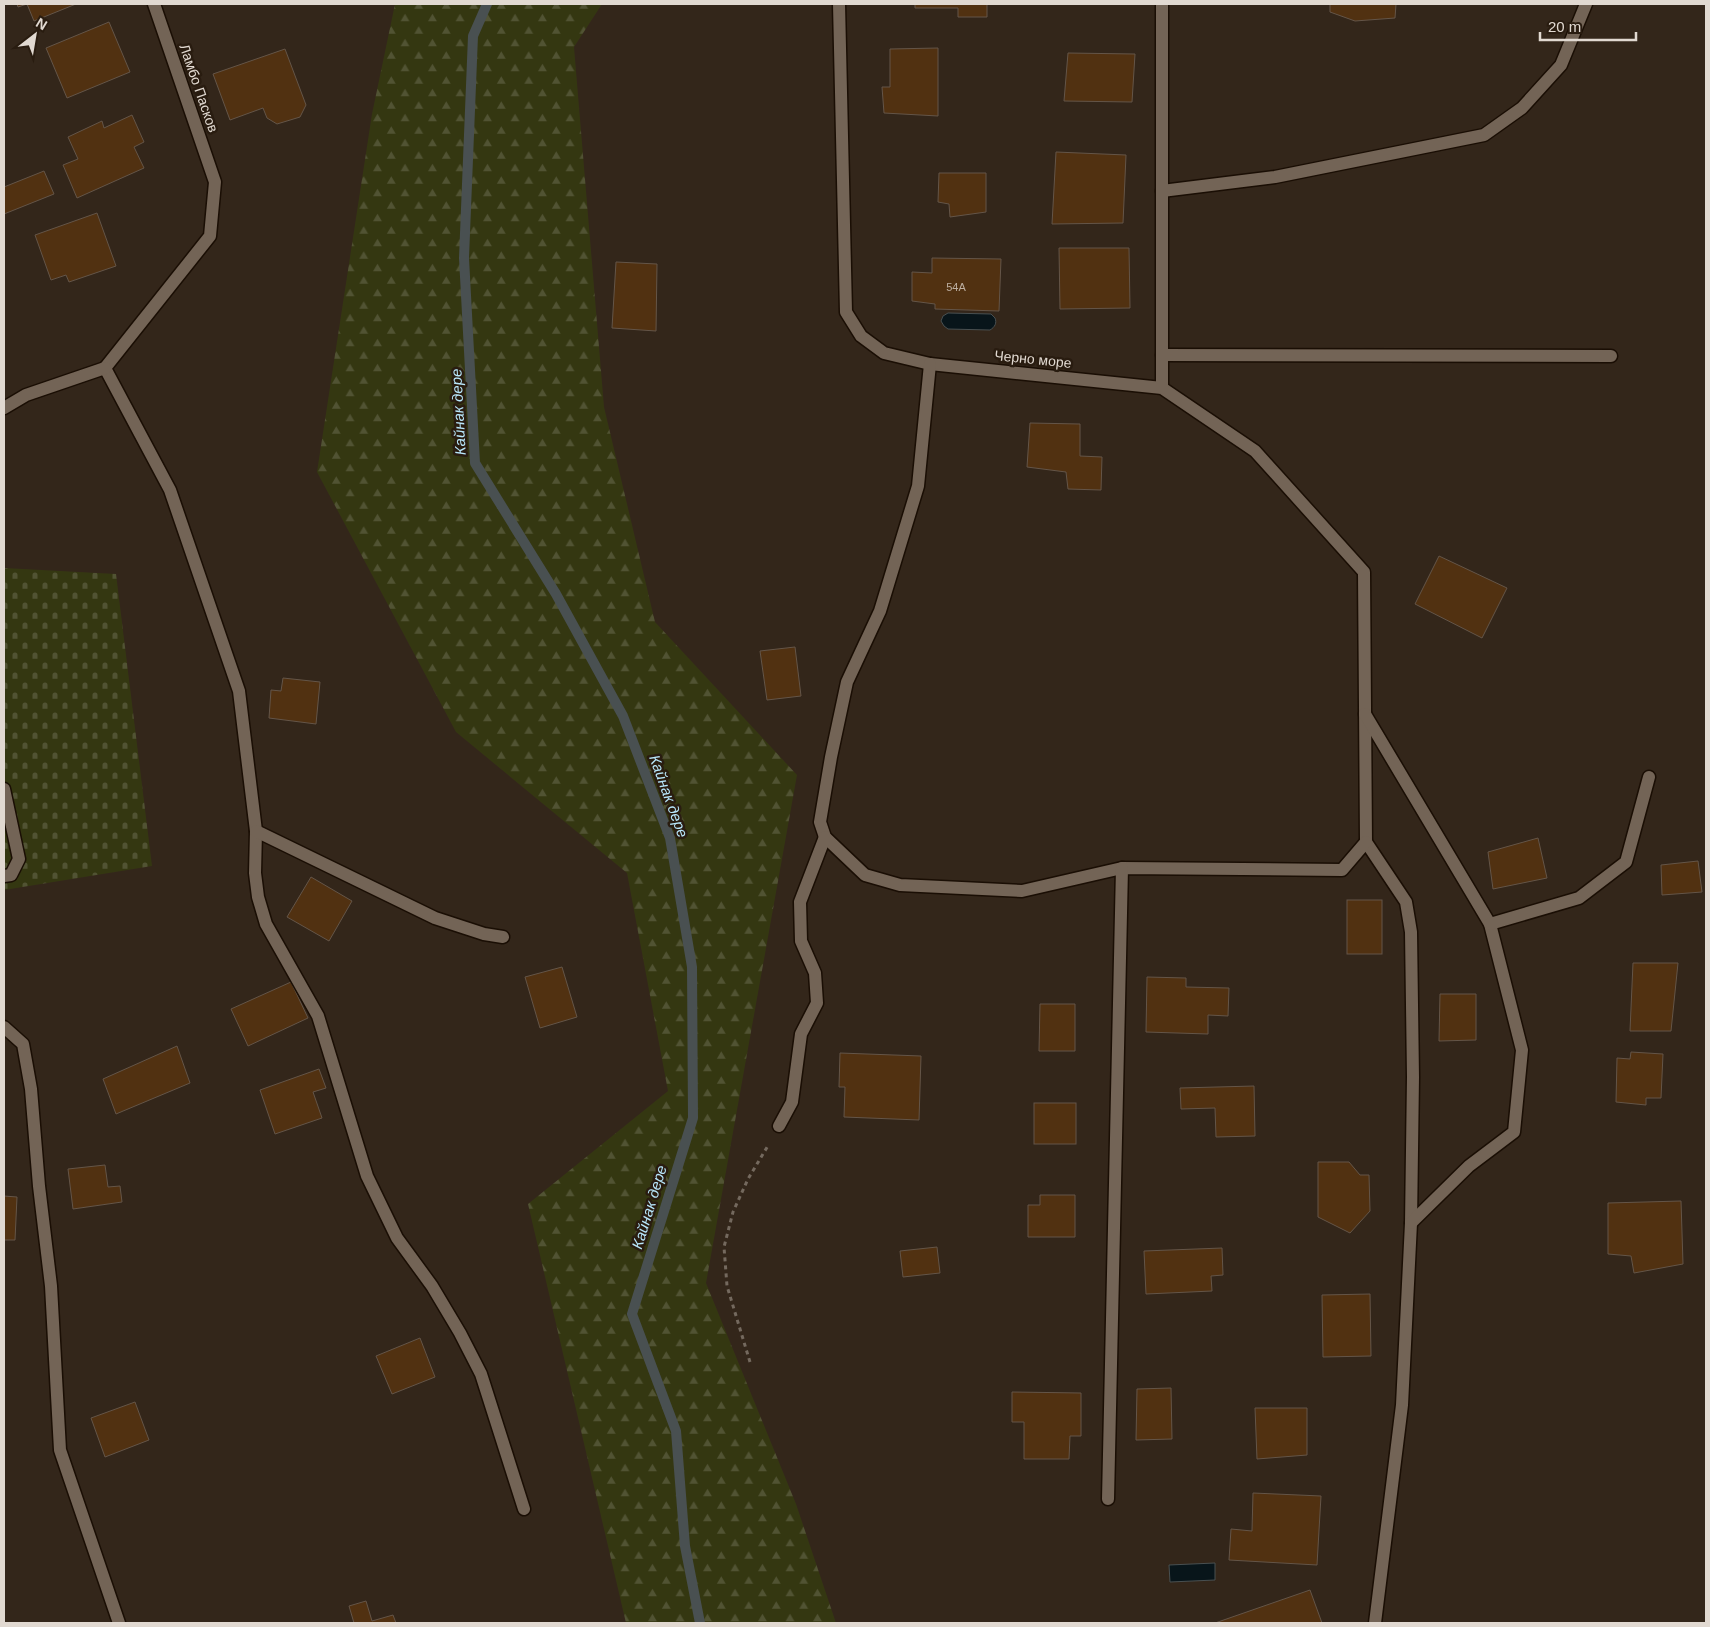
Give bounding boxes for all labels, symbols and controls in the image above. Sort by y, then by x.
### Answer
north arrow [10,10,60,60]
scale bar [1540,10,1636,42]
text: N [33,14,50,33]
text: 20 m [1548,18,1581,35]
street label: Ламбо Пасков [176,42,222,134]
house number: 54А [946,281,966,293]
street label: Черно море [994,347,1072,371]
water label: Кайнак дере [447,368,469,456]
water label: Кайнак дере [646,752,692,840]
water label: Кайнак дере [628,1163,670,1251]

